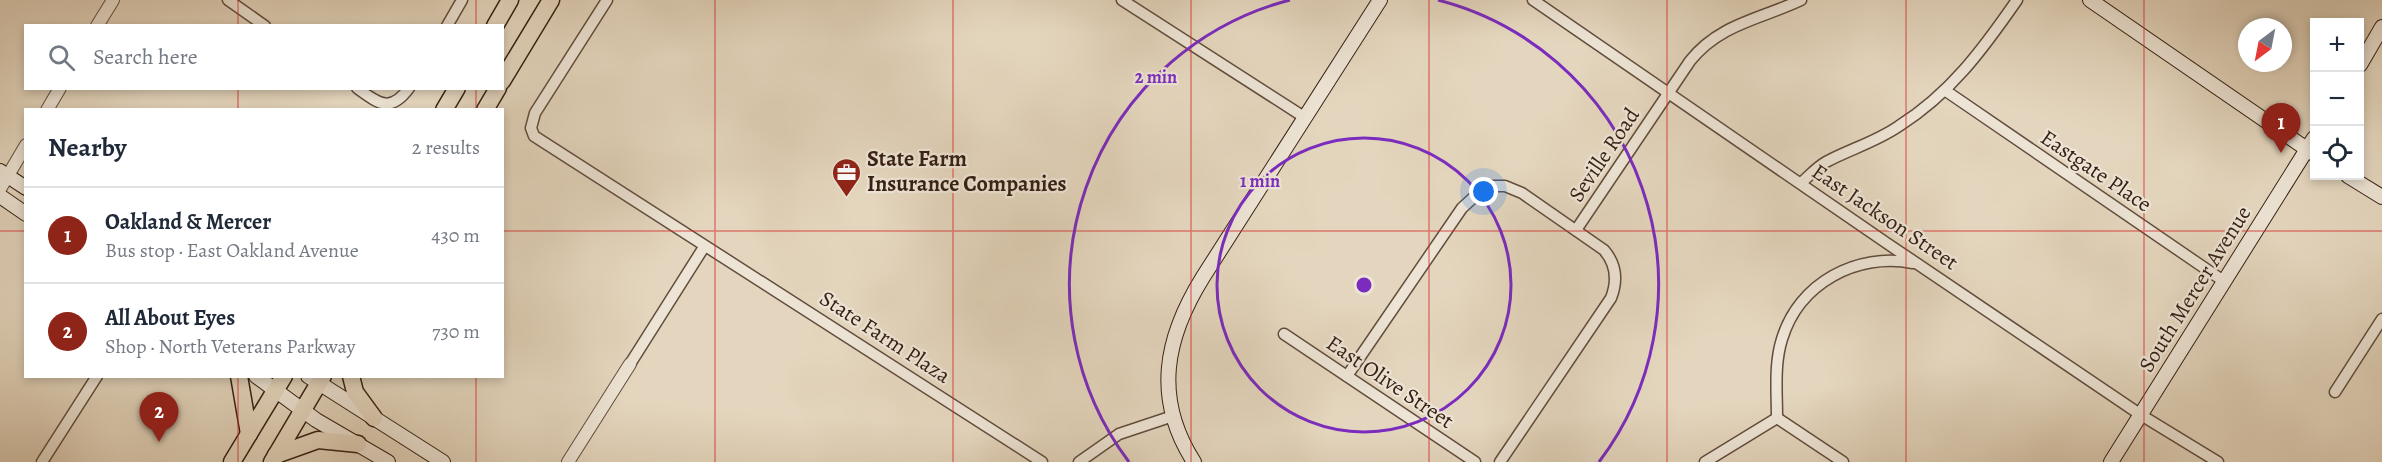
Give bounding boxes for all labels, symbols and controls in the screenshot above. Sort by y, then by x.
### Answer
north arrow [2238,18,2292,72]
map controls [2310,18,2364,180]
button: + [2310,18,2364,72]
search box [24,24,504,90]
icon: search [45,41,78,74]
text: Search here [93,42,198,72]
text: 2 min [1135,65,1177,89]
button: − [2310,72,2364,126]
street label: Seville Road [1561,102,1647,208]
pin: 1 [2262,104,2300,153]
street label: Eastgate Place [2035,123,2157,219]
button: locate [2310,126,2364,180]
text: Nearby [48,130,127,165]
text: 2 results [412,134,480,161]
place label: State Farm Insurance Companies [867,144,1067,199]
office icon: State Farm Insurance Companies [830,156,862,198]
street label: East Jackson Street [1806,157,1964,277]
text: 1 min [1240,169,1280,193]
your location [1469,177,1498,206]
street label: South Mercer Avenue [2132,200,2258,378]
text: Oakland & Mercer [105,207,271,237]
text: 1 [64,222,71,249]
text: 430 m [431,222,480,249]
text: Bus stop · East Oakland Avenue [105,237,359,264]
centre of rings [1354,275,1374,295]
street label: State Farm Plaza [814,283,957,391]
text: All About Eyes [105,303,235,333]
text: 2 [63,318,72,345]
text: 730 m [432,318,480,345]
street label: East Olive Street [1320,328,1460,436]
text: Shop · North Veterans Parkway [105,333,355,360]
pin: 2 [140,392,178,442]

